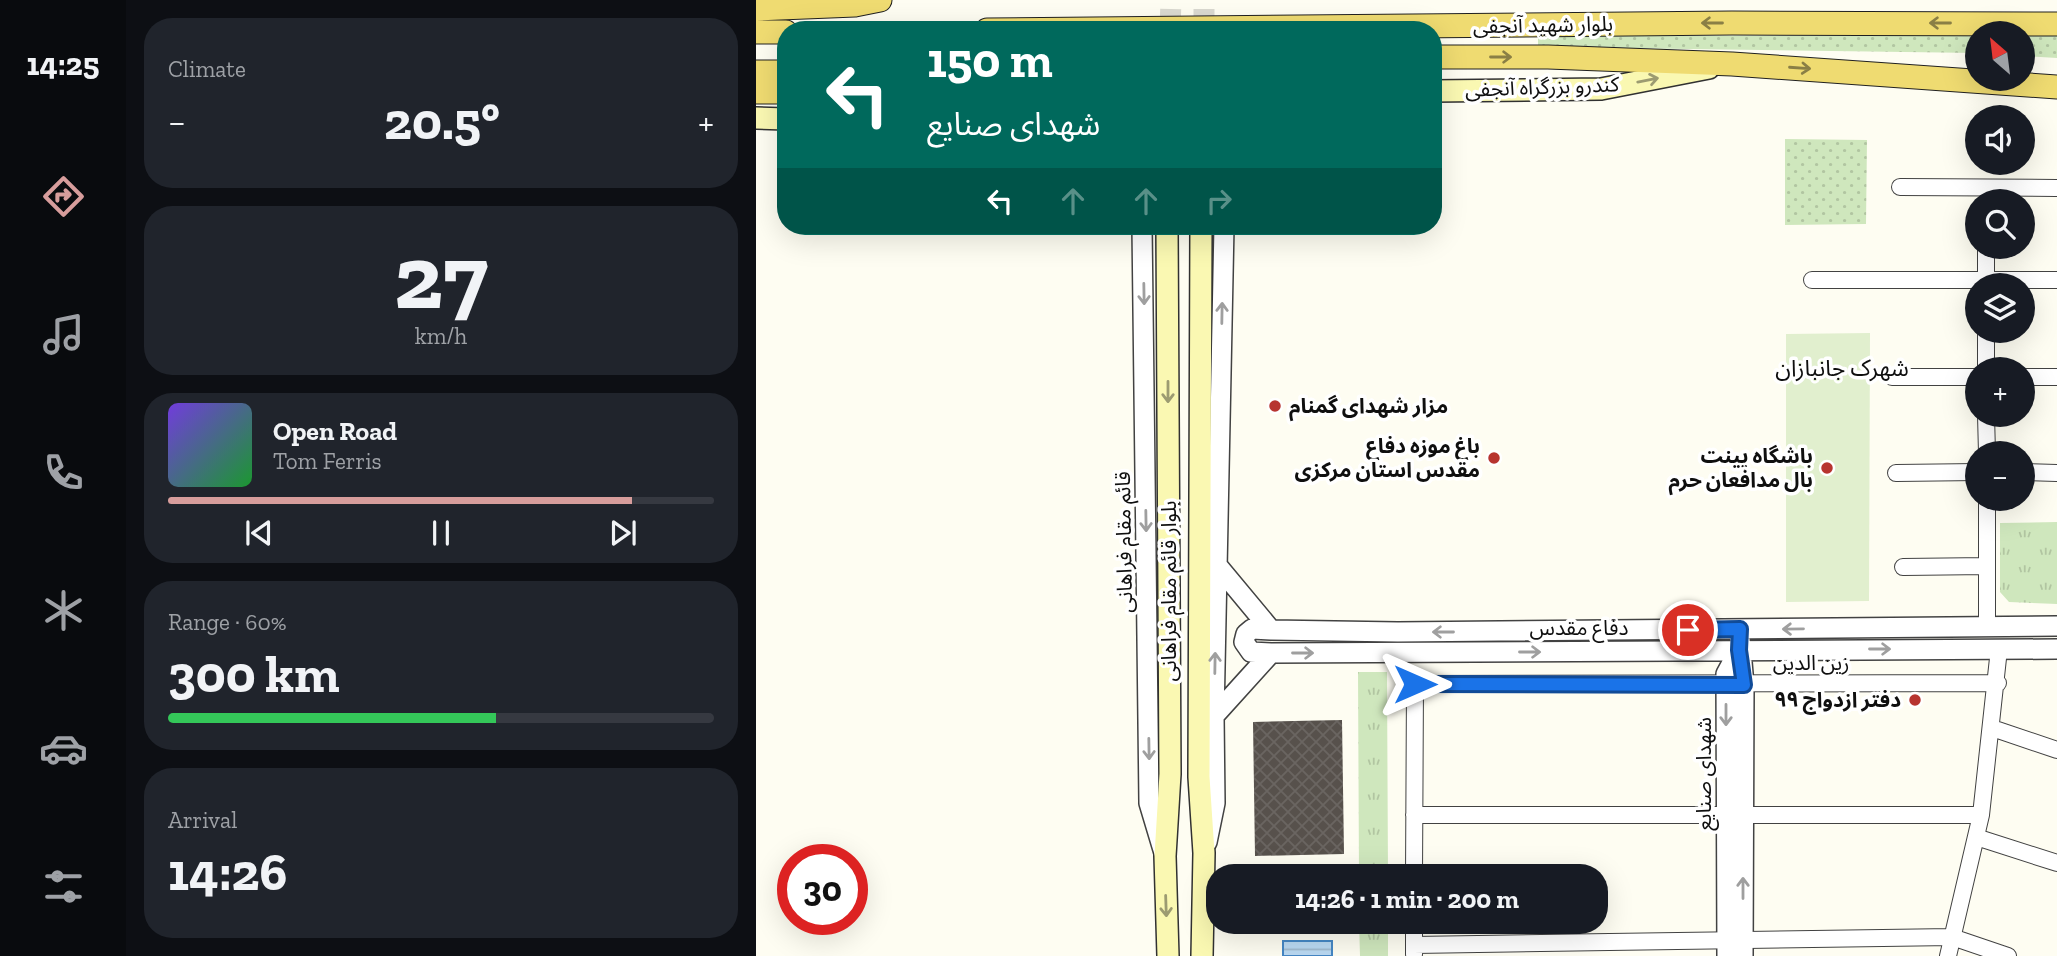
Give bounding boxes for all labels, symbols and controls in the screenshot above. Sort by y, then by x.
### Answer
street label: بلوار شهید آنجفی [1473,11,1613,38]
one-way arrow [1701,16,1724,30]
one-way arrow [1929,16,1952,30]
north arrow [1965,21,2035,91]
map controls [1965,21,2035,511]
text: 150 m [927,31,1053,90]
text: 14:25 [27,45,100,83]
icon: left [812,49,903,140]
one-way arrow [1490,50,1513,64]
text: Climate [168,55,246,83]
one-way arrow [1788,62,1811,75]
street label: کندرو بزرگراه آنجفی [1464,71,1620,102]
one-way arrow [1636,73,1659,86]
text: 20.5° [384,90,500,152]
text: − [168,99,186,145]
text: + [698,99,714,145]
text: شهدای صنایع [927,105,1100,143]
button: sound [1965,105,2035,175]
icon: directions [39,172,88,221]
icon: left [981,182,1019,220]
icon: ahead [1054,182,1092,220]
icon: ahead [1127,182,1165,220]
icon: right [1200,182,1238,220]
button: search [1965,189,2035,259]
text: 27 [394,222,488,331]
button: layers [1965,273,2035,343]
one-way arrow [1137,282,1151,305]
one-way arrow [1215,302,1228,325]
icon: music [39,310,88,359]
text: km/h [415,322,467,350]
district label: شهرک جانبازان [1775,354,1909,382]
button: + [1965,357,2035,427]
one-way arrow [1161,380,1175,403]
place label: مزار شهدای گمنام [1289,393,1448,422]
marker: مزار شهدای گمنام [1267,398,1283,414]
text: Open Road [273,415,397,447]
place label: باغ موزه دفاع مقدس استان مرکزی [1294,433,1480,482]
button: − [1965,441,2035,511]
place label: باشگاه پینت بال مدافعان حرم [1669,443,1813,496]
text: Tom Ferris [273,447,382,475]
icon: phone [39,448,88,497]
marker: باغ موزه دفاع مقدس استان مرکزی [1486,450,1502,466]
marker: باشگاه پینت بال مدافعان حرم [1819,460,1835,476]
street label: قائم مقام فراهانی [1110,471,1141,613]
street label: بلوار قائم مقام فراهانی [1156,501,1185,681]
one-way arrow [1139,510,1153,533]
icon: previous [240,514,278,552]
icon: pause [422,514,460,552]
icon: next [604,514,642,552]
icon: climate [39,586,88,635]
pin [1658,600,1718,660]
text: Range · 60% [168,608,287,636]
icon: arrive [1669,611,1707,649]
street label: دفاع مقدس [1530,615,1628,643]
one-way arrow [1782,622,1805,636]
one-way arrow [1432,625,1455,638]
one-way arrow [1869,642,1892,656]
text: 300 km [168,643,340,705]
one-way arrow [1519,645,1542,658]
one-way arrow [1291,646,1314,660]
position arrow [1378,647,1452,721]
street label: زین الدین [1773,650,1849,675]
one-way arrow [1208,652,1222,675]
place label: دفتر ازدواج ۹۹ [1774,687,1901,715]
marker: دفتر ازدواج ۹۹ [1907,692,1923,708]
one-way arrow [1719,703,1733,726]
street label: شهدای صنایع [1691,717,1719,831]
icon: car [39,724,88,773]
one-way arrow [1142,737,1156,760]
text: Arrival [168,806,237,834]
text: 14:26 [168,841,287,903]
speed limit sign: 30 [777,844,868,935]
icon: filters [39,862,88,911]
one-way arrow [1736,877,1750,900]
text: 14:26 · 1 min · 200 m [1295,883,1519,915]
one-way arrow [1160,894,1173,917]

